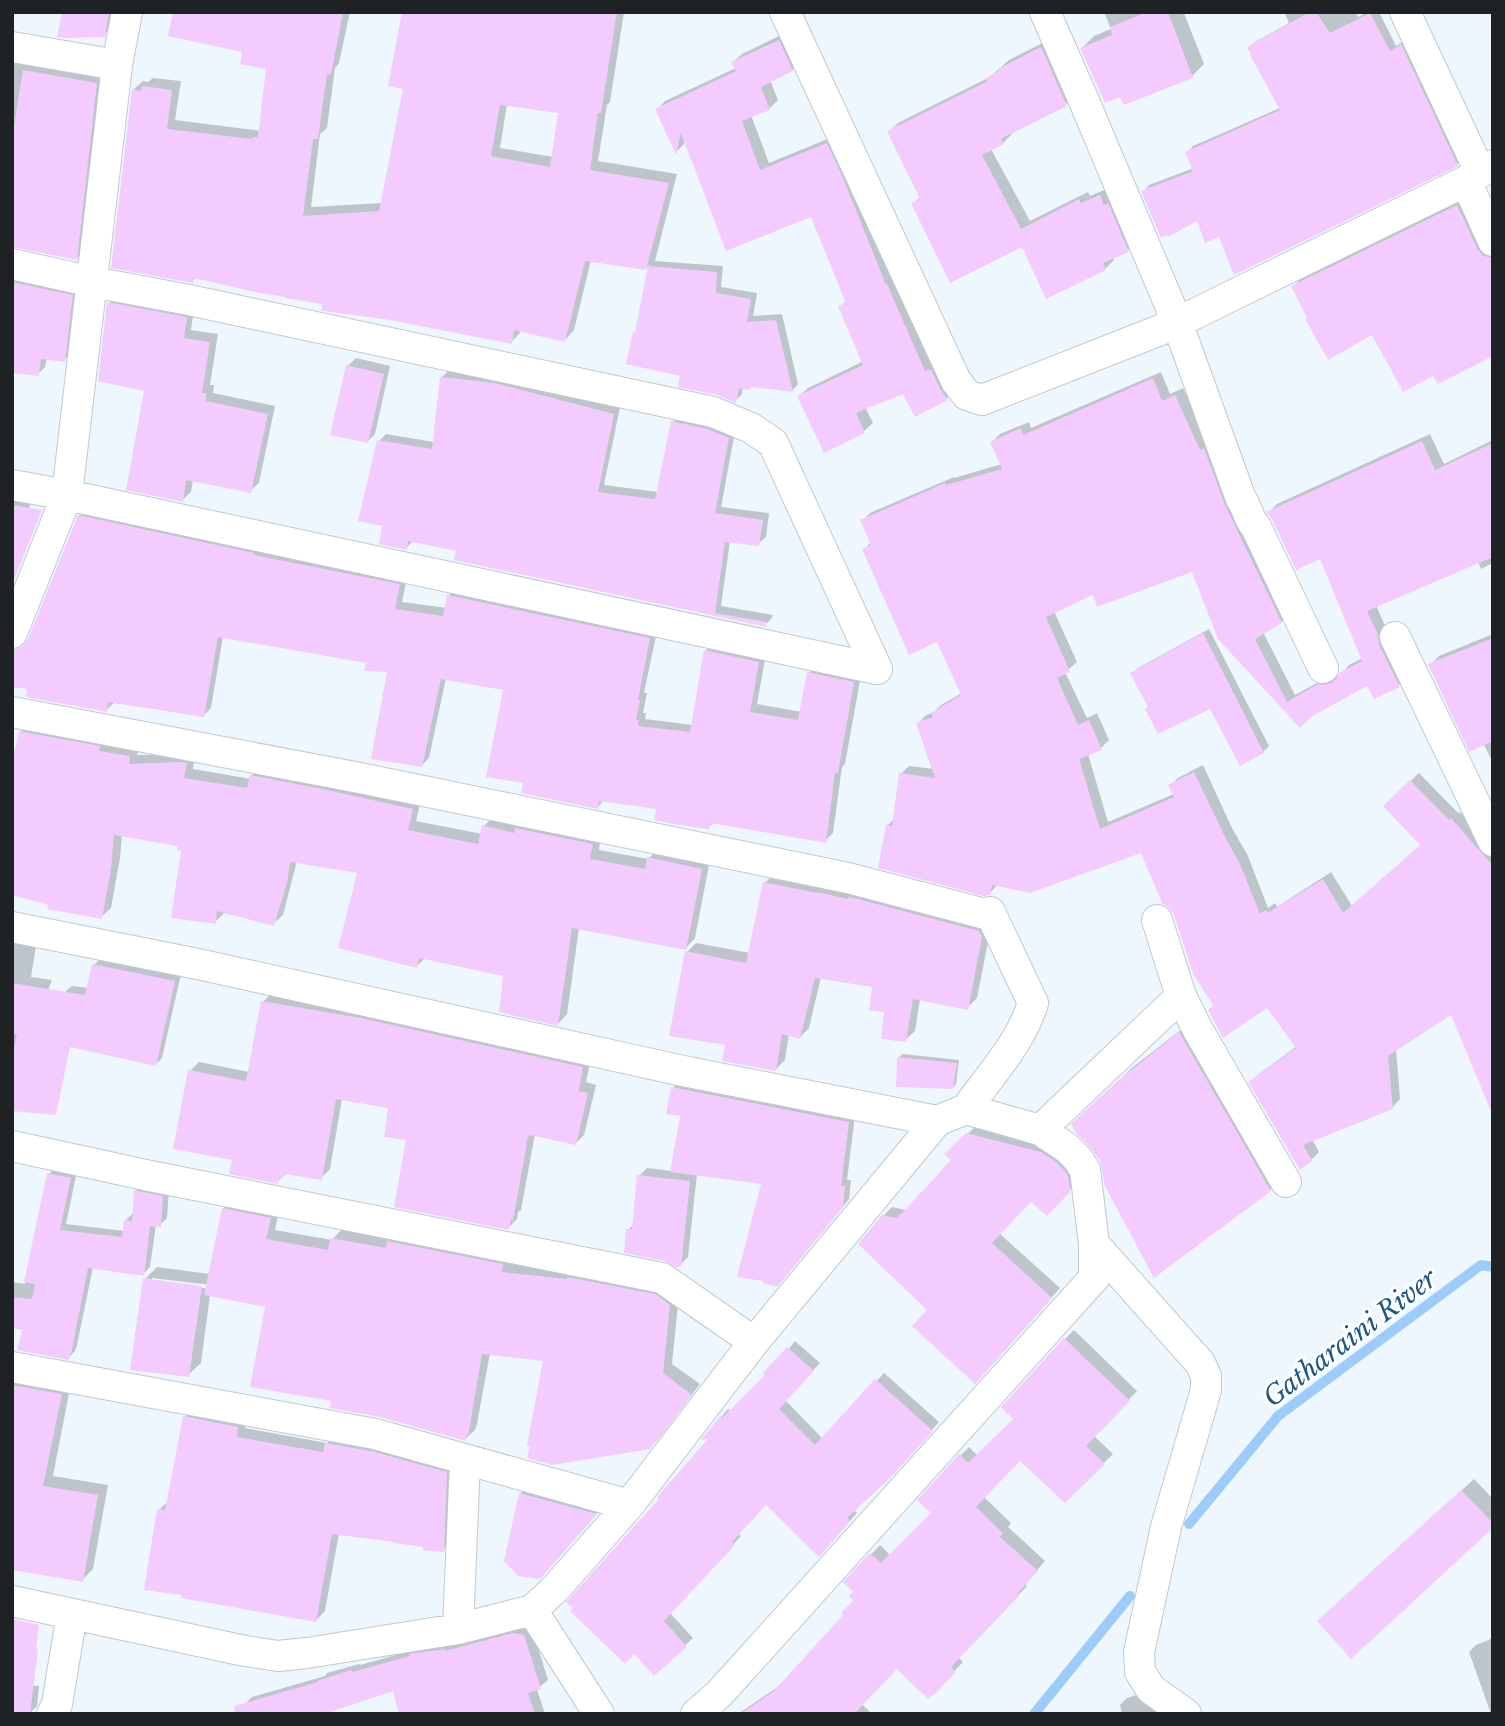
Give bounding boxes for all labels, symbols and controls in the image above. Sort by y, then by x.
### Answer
water label: Gatharaini River [1257,1262,1444,1414]

